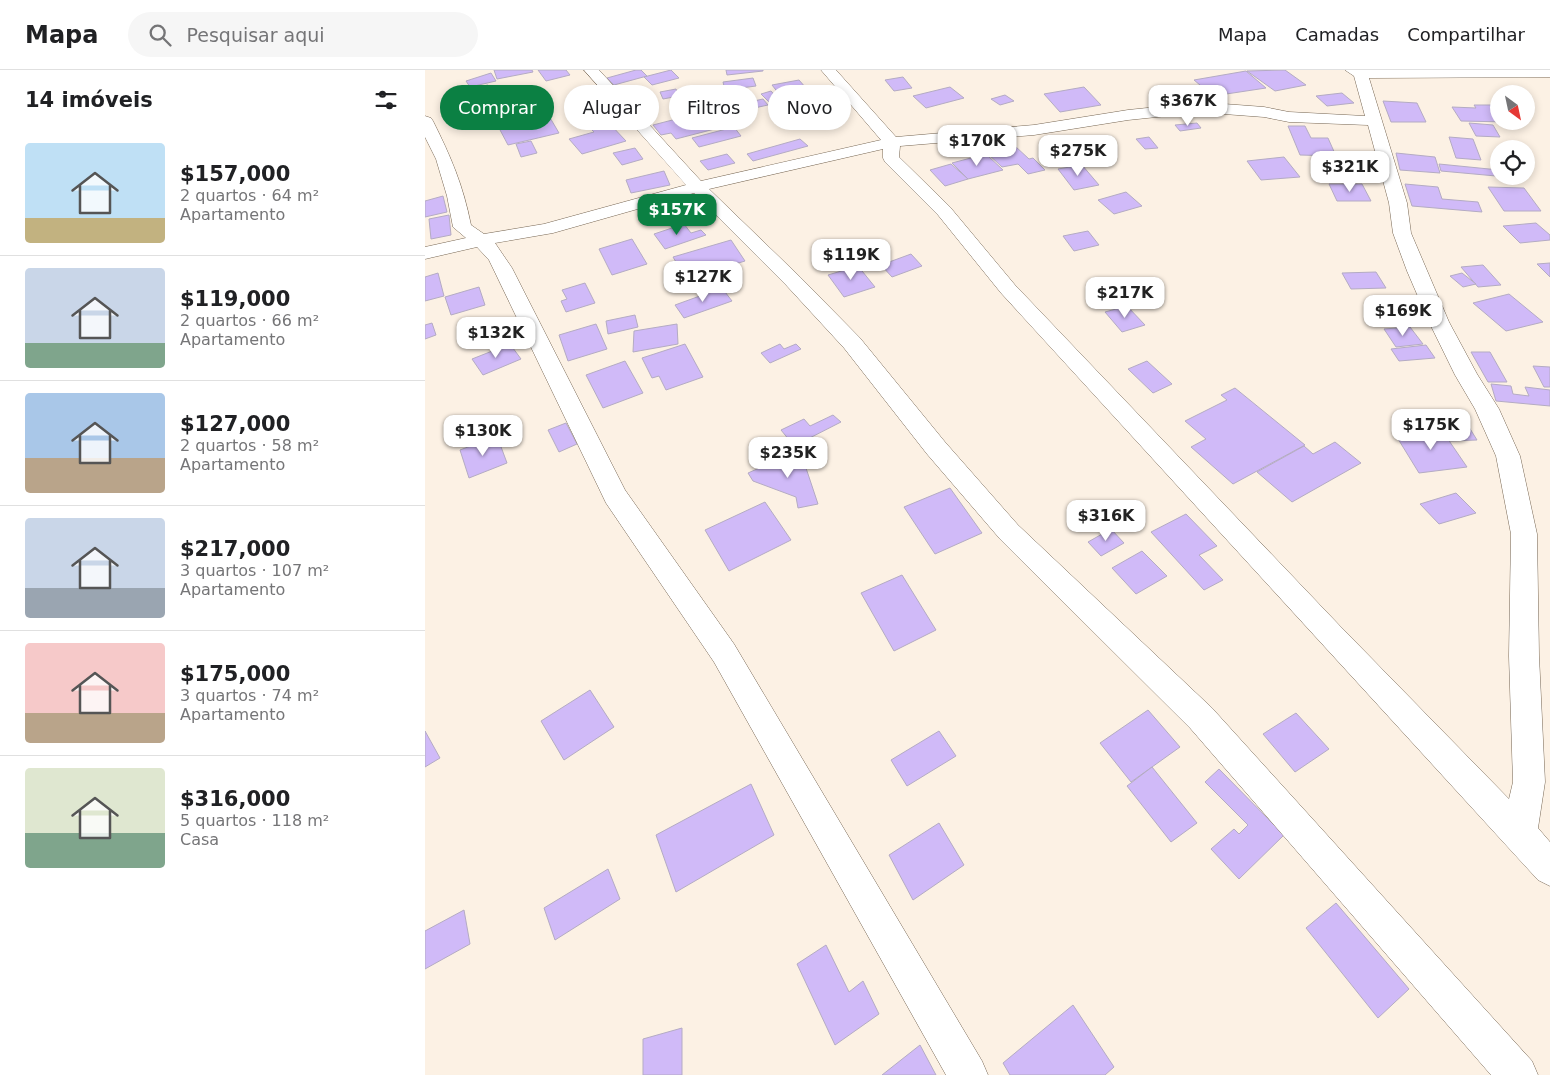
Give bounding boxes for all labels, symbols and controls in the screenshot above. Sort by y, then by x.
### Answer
search box [128,12,478,57]
text: Mapa [25,21,98,49]
icon: search [146,21,174,49]
text: Pesquisar aqui [186,24,325,46]
text: Mapa [1218,24,1267,45]
text: Camadas [1295,24,1379,45]
text: Compartilhar [1407,24,1525,45]
chip: Comprar [440,85,554,130]
chip: Alugar [564,85,659,130]
chip: Filtros [669,85,758,130]
chip: Novo [768,85,851,130]
pin: $367K [1153,85,1223,127]
north arrow [1490,85,1535,130]
map controls [1490,85,1535,185]
icon: filters [372,86,400,114]
text: 14 imóveis [25,88,153,112]
text: $367K [1160,91,1216,110]
pin: $170K [942,124,1012,167]
text: $170K [949,131,1005,150]
pin: $275K [1043,134,1113,177]
button: locate [1490,140,1535,185]
text: $275K [1050,141,1106,160]
pin: $321K [1315,150,1385,193]
text: $321K [1322,157,1378,176]
text: $157,000 [180,162,290,186]
icon: home [65,163,125,223]
text: 2 quartos · 64 m² [180,186,319,205]
pin: $157K [642,194,712,236]
text: $157K [649,200,705,219]
text: Apartamento [180,205,285,224]
pin: $119K [816,238,886,281]
text: $119K [823,245,879,264]
pin: $127K [668,260,738,303]
text: $127K [675,267,731,286]
pin: $217K [1090,276,1160,319]
text: $217K [1097,283,1153,302]
text: $119,000 [180,287,290,311]
icon: home [65,288,125,348]
pin: $169K [1368,294,1438,337]
text: $169K [1375,301,1431,320]
text: 2 quartos · 66 m² [180,311,319,330]
pin: $132K [461,316,531,359]
text: $132K [468,323,524,342]
text: Apartamento [180,330,285,349]
pin: $175K [1396,408,1466,451]
text: $127,000 [180,412,290,436]
icon: home [65,413,125,473]
pin: $130K [448,414,518,457]
text: $175K [1403,415,1459,434]
text: $130K [455,421,511,440]
text: 2 quartos · 58 m² [180,436,319,455]
pin: $235K [753,436,823,479]
text: $235K [760,443,816,462]
text: Apartamento [180,455,285,474]
pin: $316K [1071,500,1141,542]
text: $316K [1078,506,1134,525]
text: $217,000 [180,537,290,561]
icon: home [65,538,125,598]
text: 3 quartos · 107 m² [180,561,329,580]
text: Apartamento [180,580,285,599]
text: $175,000 [180,662,290,686]
icon: home [65,663,125,723]
text: 3 quartos · 74 m² [180,686,319,705]
text: Apartamento [180,705,285,724]
text: $316,000 [180,787,290,811]
icon: home [65,788,125,848]
text: 5 quartos · 118 m² [180,811,329,830]
text: Casa [180,830,219,849]

